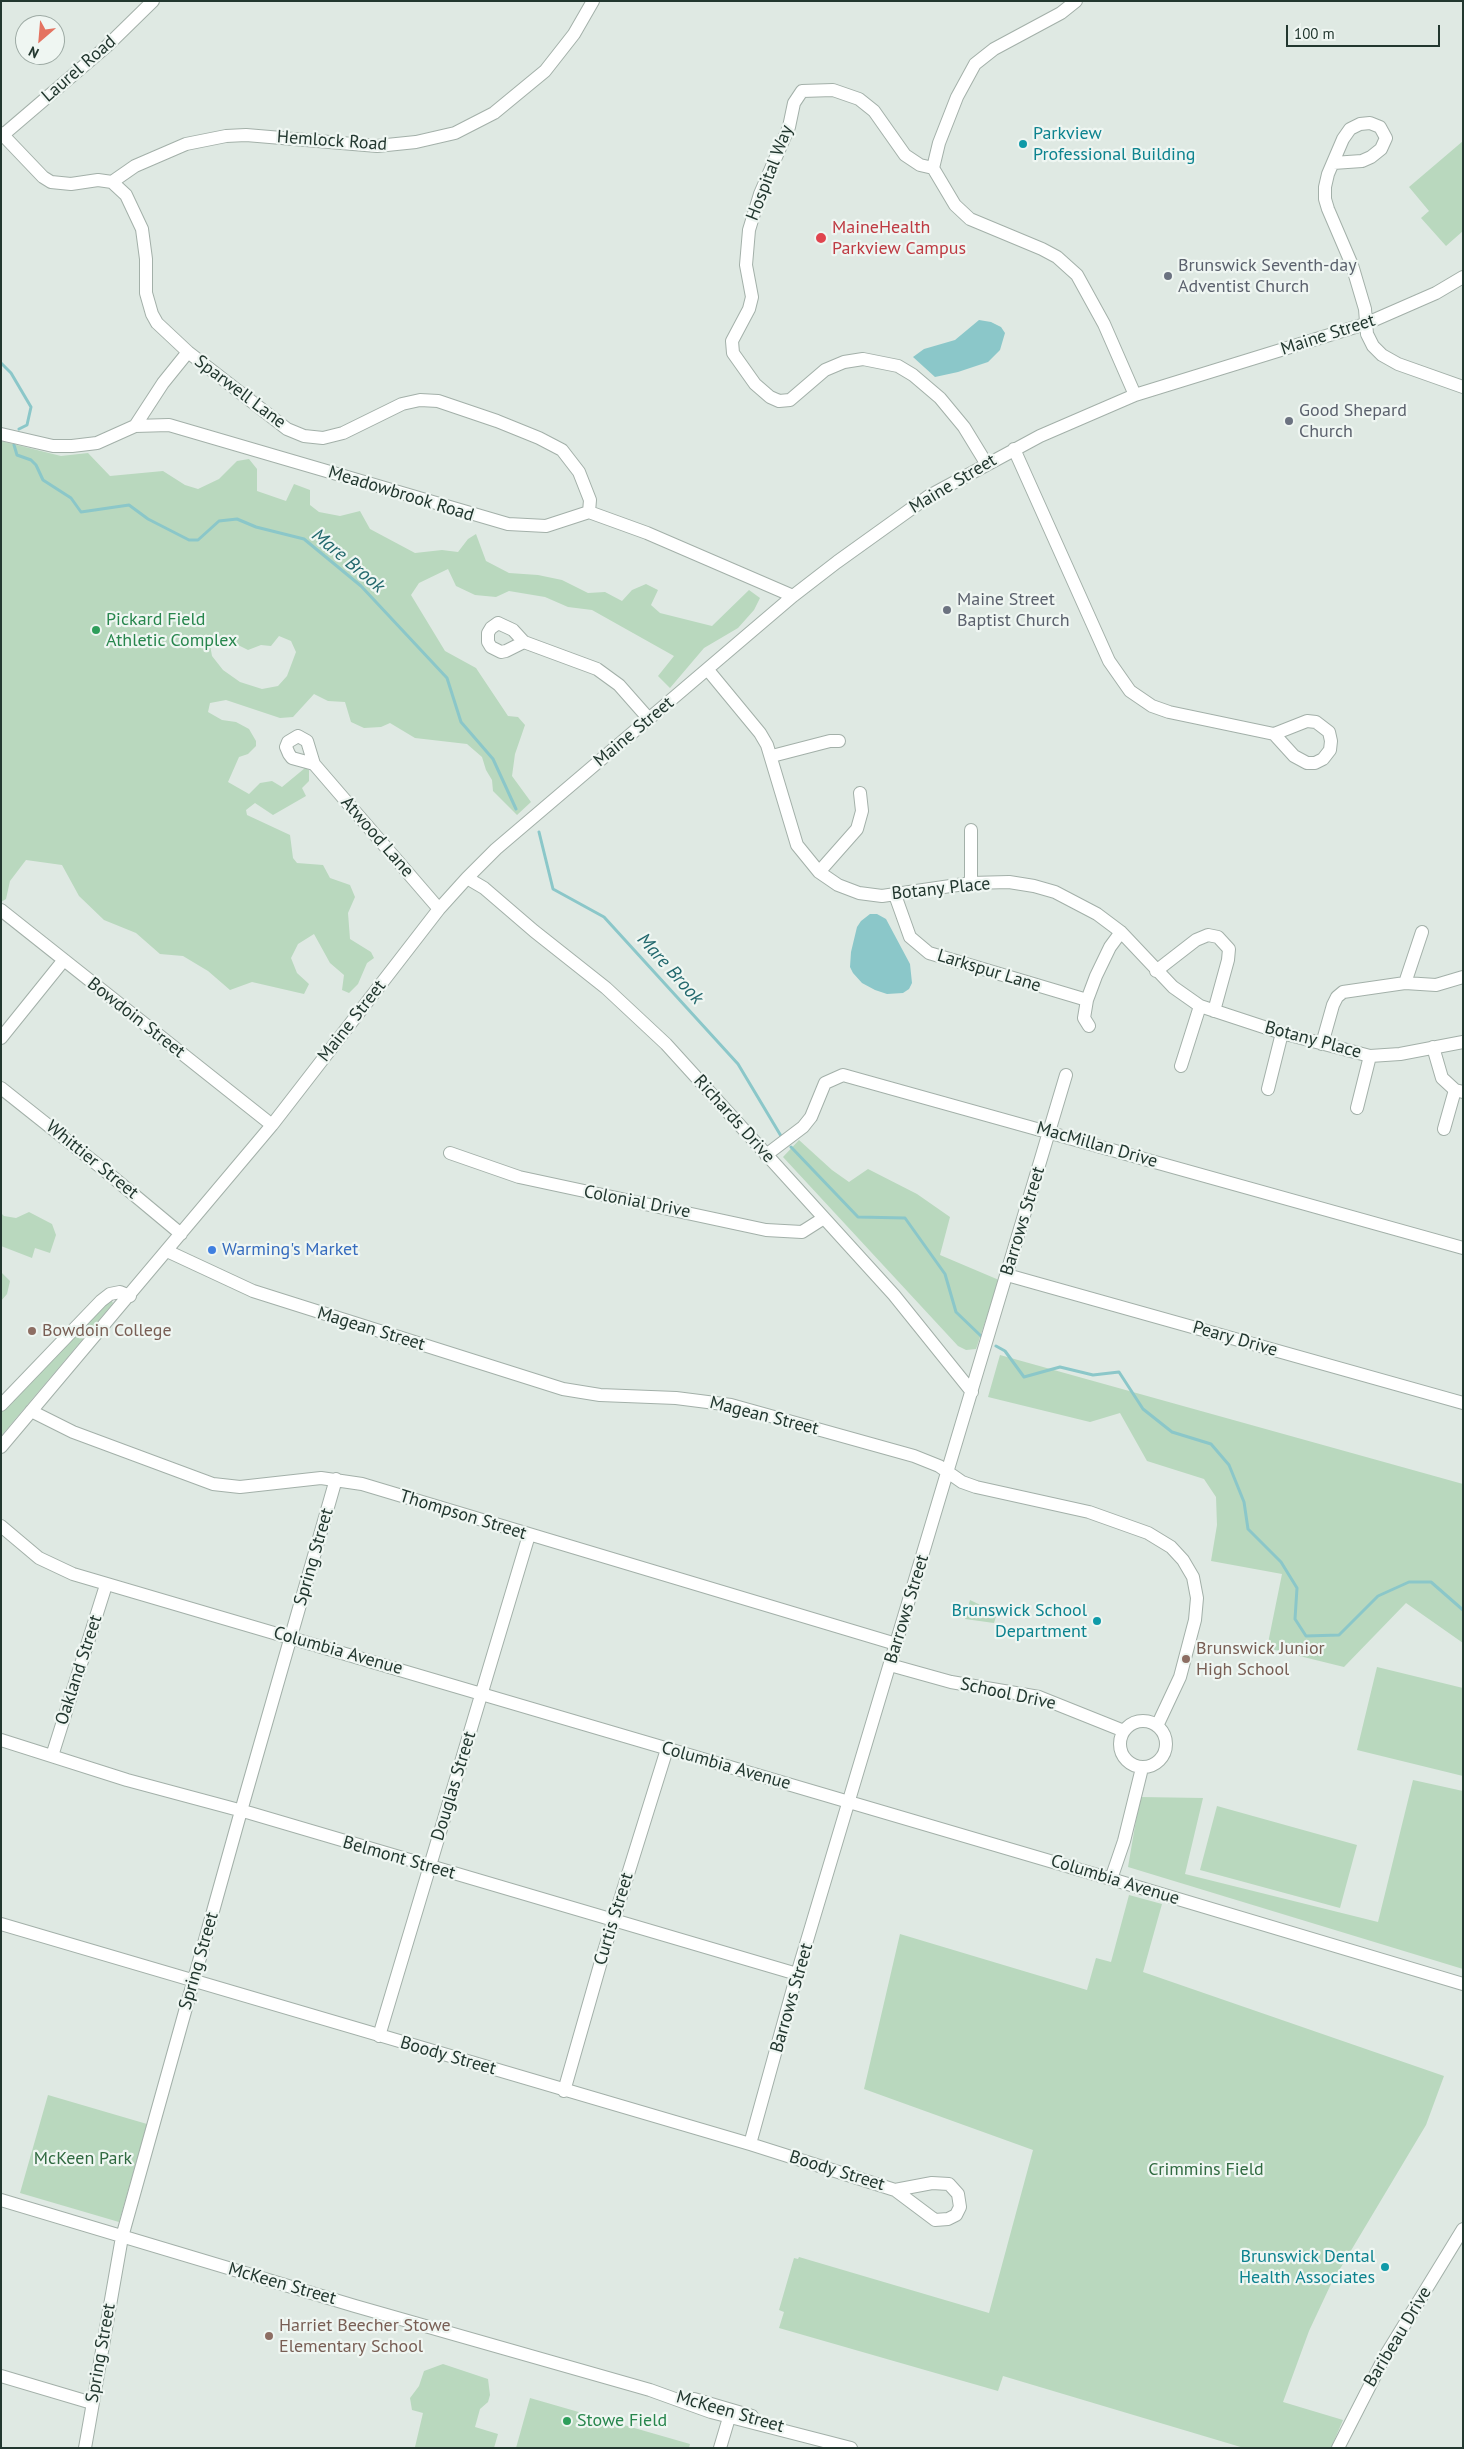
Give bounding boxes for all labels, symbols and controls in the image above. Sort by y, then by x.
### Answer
north arrow [15,15,65,65]
scale bar [1289,15,1443,47]
text: 100 m [1294,24,1335,43]
street label: Laurel Road [38,31,120,107]
text: N [25,42,42,63]
street label: Hospital Way [742,122,798,224]
place label: Parkview Professional Building [1033,123,1195,166]
street label: Hemlock Road [276,126,388,156]
marker: Parkview Professional Building [1017,138,1029,150]
place label: MaineHealth Parkview Campus [832,217,966,260]
marker: MaineHealth Parkview Campus [814,231,828,245]
place label: Brunswick Seventh-day Adventist Church [1178,255,1357,298]
marker: Brunswick Seventh-day Adventist Church [1162,270,1174,282]
street label: Maine Street [1278,310,1378,360]
street label: Sparwell Lane [190,351,290,433]
place label: Good Shepard Church [1299,400,1407,442]
marker: Good Shepard Church [1283,415,1295,427]
street label: Maine Street [906,450,1000,518]
street label: Meadowbrook Road [325,462,477,526]
water label: Mare Brook [307,524,389,598]
place label: Maine Street Baptist Church [957,589,1069,632]
marker: Maine Street Baptist Church [941,604,953,616]
place label: Pickard Field Athletic Complex [106,609,237,652]
marker: Pickard Field Athletic Complex [90,624,102,636]
street label: Maine Street [590,692,678,772]
street label: Atwood Lane [336,792,418,882]
street label: Botany Place [890,873,992,905]
water label: Mare Brook [632,929,708,1009]
street label: Larkspur Lane [934,945,1044,997]
street label: Bowdoin Street [83,973,189,1063]
street label: Maine Street [313,976,391,1066]
street label: Botany Place [1262,1017,1364,1063]
street label: Richards Drive [689,1071,779,1167]
street label: Whittier Street [41,1116,143,1204]
street label: MacMillan Drive [1034,1117,1160,1173]
street label: Barrows Street [996,1164,1050,1278]
street label: Colonial Drive [582,1181,692,1223]
place label: Warming's Market [222,1239,358,1261]
marker: Warming's Market [206,1244,218,1256]
street label: Magean Street [315,1302,427,1356]
street label: Peary Drive [1190,1317,1280,1361]
place label: Bowdoin College [42,1320,172,1342]
marker: Bowdoin College [26,1325,38,1337]
street label: Magean Street [707,1392,821,1440]
street label: Thompson Street [397,1485,529,1545]
street label: Spring Street [290,1506,338,1608]
street label: Barrows Street [880,1552,934,1666]
place label: Brunswick School Department [952,1600,1087,1642]
street label: Oakland Street [51,1612,107,1728]
marker: Brunswick School Department [1091,1615,1103,1627]
street label: Columbia Avenue [271,1622,405,1680]
place label: Brunswick Junior High School [1196,1638,1325,1680]
marker: Brunswick Junior High School [1180,1653,1192,1665]
street label: School Drive [958,1673,1058,1715]
street label: Douglas Street [427,1729,481,1843]
street label: Columbia Avenue [659,1737,793,1795]
street label: Belmont Street [340,1832,458,1884]
street label: Columbia Avenue [1048,1850,1182,1910]
street label: Curtis Street [590,1870,638,1968]
street label: Spring Street [175,1910,223,2012]
street label: Barrows Street [766,1941,818,2055]
street label: Boody Street [398,2032,498,2080]
street label: Boody Street [787,2146,887,2196]
park label: McKeen Park [34,2148,132,2170]
park label: Crimmins Field [1148,2159,1264,2181]
place label: Brunswick Dental Health Associates [1239,2246,1375,2288]
street label: McKeen Street [226,2258,338,2310]
marker: Brunswick Dental Health Associates [1379,2261,1391,2273]
street label: Baribeau Drive [1360,2283,1436,2391]
street label: Spring Street [82,2302,120,2404]
place label: Harriet Beecher Stowe Elementary School [279,2315,451,2358]
marker: Harriet Beecher Stowe Elementary School [263,2330,275,2342]
street label: McKeen Street [674,2386,786,2438]
place label: Stowe Field [577,2410,667,2432]
marker: Stowe Field [561,2415,573,2427]

